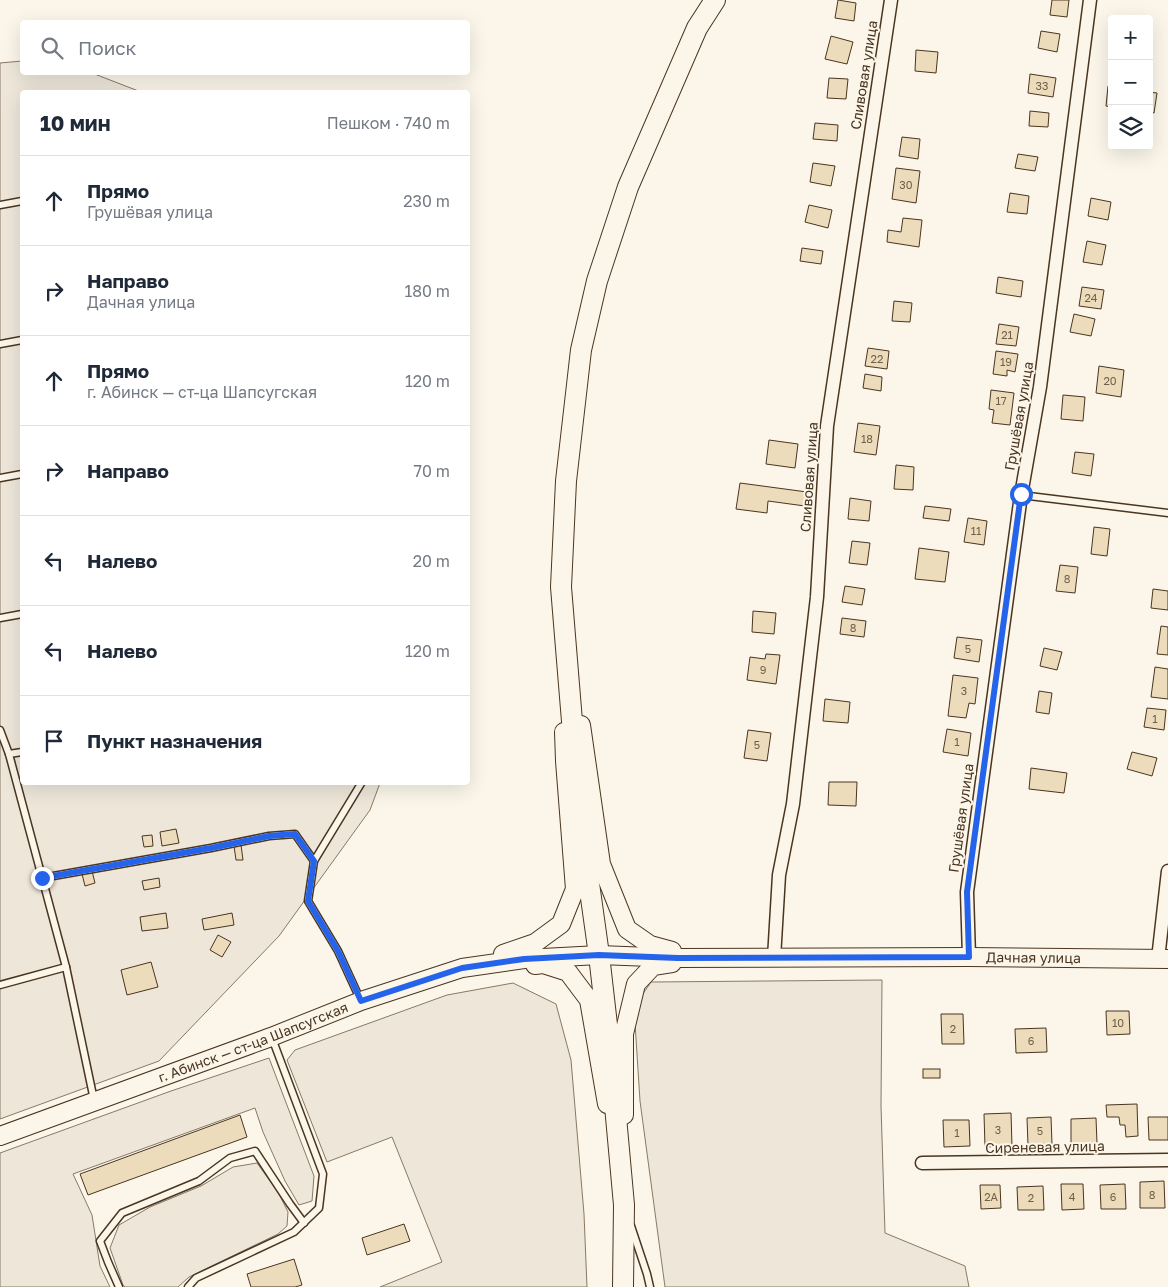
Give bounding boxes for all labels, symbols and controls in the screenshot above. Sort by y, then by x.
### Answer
map controls [1108,15,1153,150]
button: + [1108,15,1153,60]
street label: Сливовая улица [846,19,881,131]
search box [20,20,470,75]
icon: search [38,34,66,62]
text: Поиск [78,36,137,59]
button: − [1108,60,1153,105]
house number: 33 [1036,79,1048,92]
button: layers [1108,105,1153,150]
text: 10 мин [40,110,110,136]
text: Пешком · 740 m [327,113,450,133]
house number: 30 [899,178,913,191]
text: Прямо [87,179,149,202]
icon: ahead [40,187,68,215]
text: 230 m [403,191,450,211]
text: Грушёвая улица [87,202,213,222]
text: Направо [87,269,169,292]
icon: right [40,277,68,305]
text: 180 m [404,281,450,301]
house number: 24 [1084,291,1098,304]
text: Дачная улица [87,292,195,312]
house number: 21 [1001,328,1013,341]
house number: 22 [871,352,883,365]
house number: 19 [1000,355,1012,368]
text: Прямо [87,359,149,382]
street label: Грушёвая улица [1001,360,1036,472]
icon: ahead [40,367,68,395]
text: 120 m [405,371,450,391]
house number: 20 [1103,374,1117,387]
text: г. Абинск — ст-ца Шапсугская [87,382,317,402]
house number: 17 [995,394,1007,407]
street label: Сливовая улица [796,421,821,533]
house number: 18 [861,432,873,445]
icon: right [40,457,68,485]
text: Направо [87,459,169,482]
text: 70 m [413,461,450,481]
route start [1010,483,1033,506]
house number: 11 [971,524,981,537]
icon: left [40,547,68,575]
text: Налево [87,549,157,572]
text: 20 m [413,551,450,571]
house number: 8 [1064,572,1071,585]
house number: 8 [850,621,857,634]
icon: left [40,637,68,665]
text: Налево [87,639,157,662]
text: 120 m [405,641,450,661]
house number: 5 [965,642,971,655]
house number: 9 [760,663,766,676]
house number: 3 [961,684,967,697]
house number: 1 [1152,712,1158,725]
icon: arrive [40,727,68,755]
text: Пункт назначения [87,729,262,752]
house number: 1 [954,735,960,748]
house number: 5 [754,738,760,751]
street label: Грушёвая улица [944,762,977,874]
route end [31,867,54,890]
street label: Дачная улица [986,948,1081,966]
street label: г. Абинск — ст-ца Шапсугская [156,998,350,1085]
house number: 10 [1112,1016,1124,1029]
house number: 2 [950,1022,956,1035]
house number: 6 [1028,1034,1035,1047]
house number: 3 [995,1123,1001,1136]
house number: 5 [1037,1124,1043,1137]
house number: 1 [954,1126,960,1139]
street label: Сиреневая улица [985,1137,1105,1156]
house number: 8 [1149,1188,1156,1201]
house number: 2А [984,1190,999,1203]
house number: 4 [1069,1190,1076,1203]
house number: 6 [1110,1190,1117,1203]
house number: 2 [1028,1191,1034,1204]

